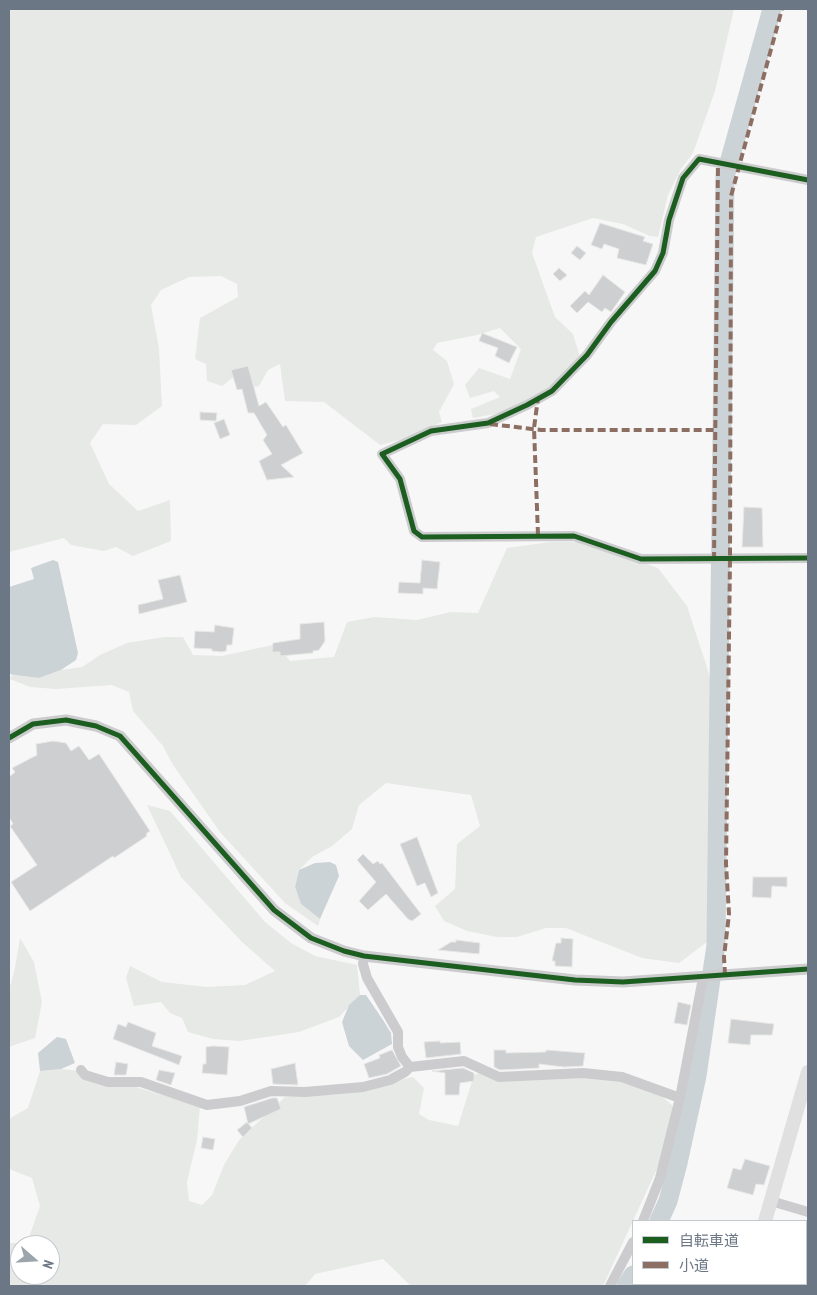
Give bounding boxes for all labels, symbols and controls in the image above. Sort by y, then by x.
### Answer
legend [632,1220,807,1285]
text: 自転車道 [679,1231,739,1250]
north arrow [10,1235,60,1285]
text: 小道 [679,1256,709,1275]
text: N [38,1258,58,1271]

